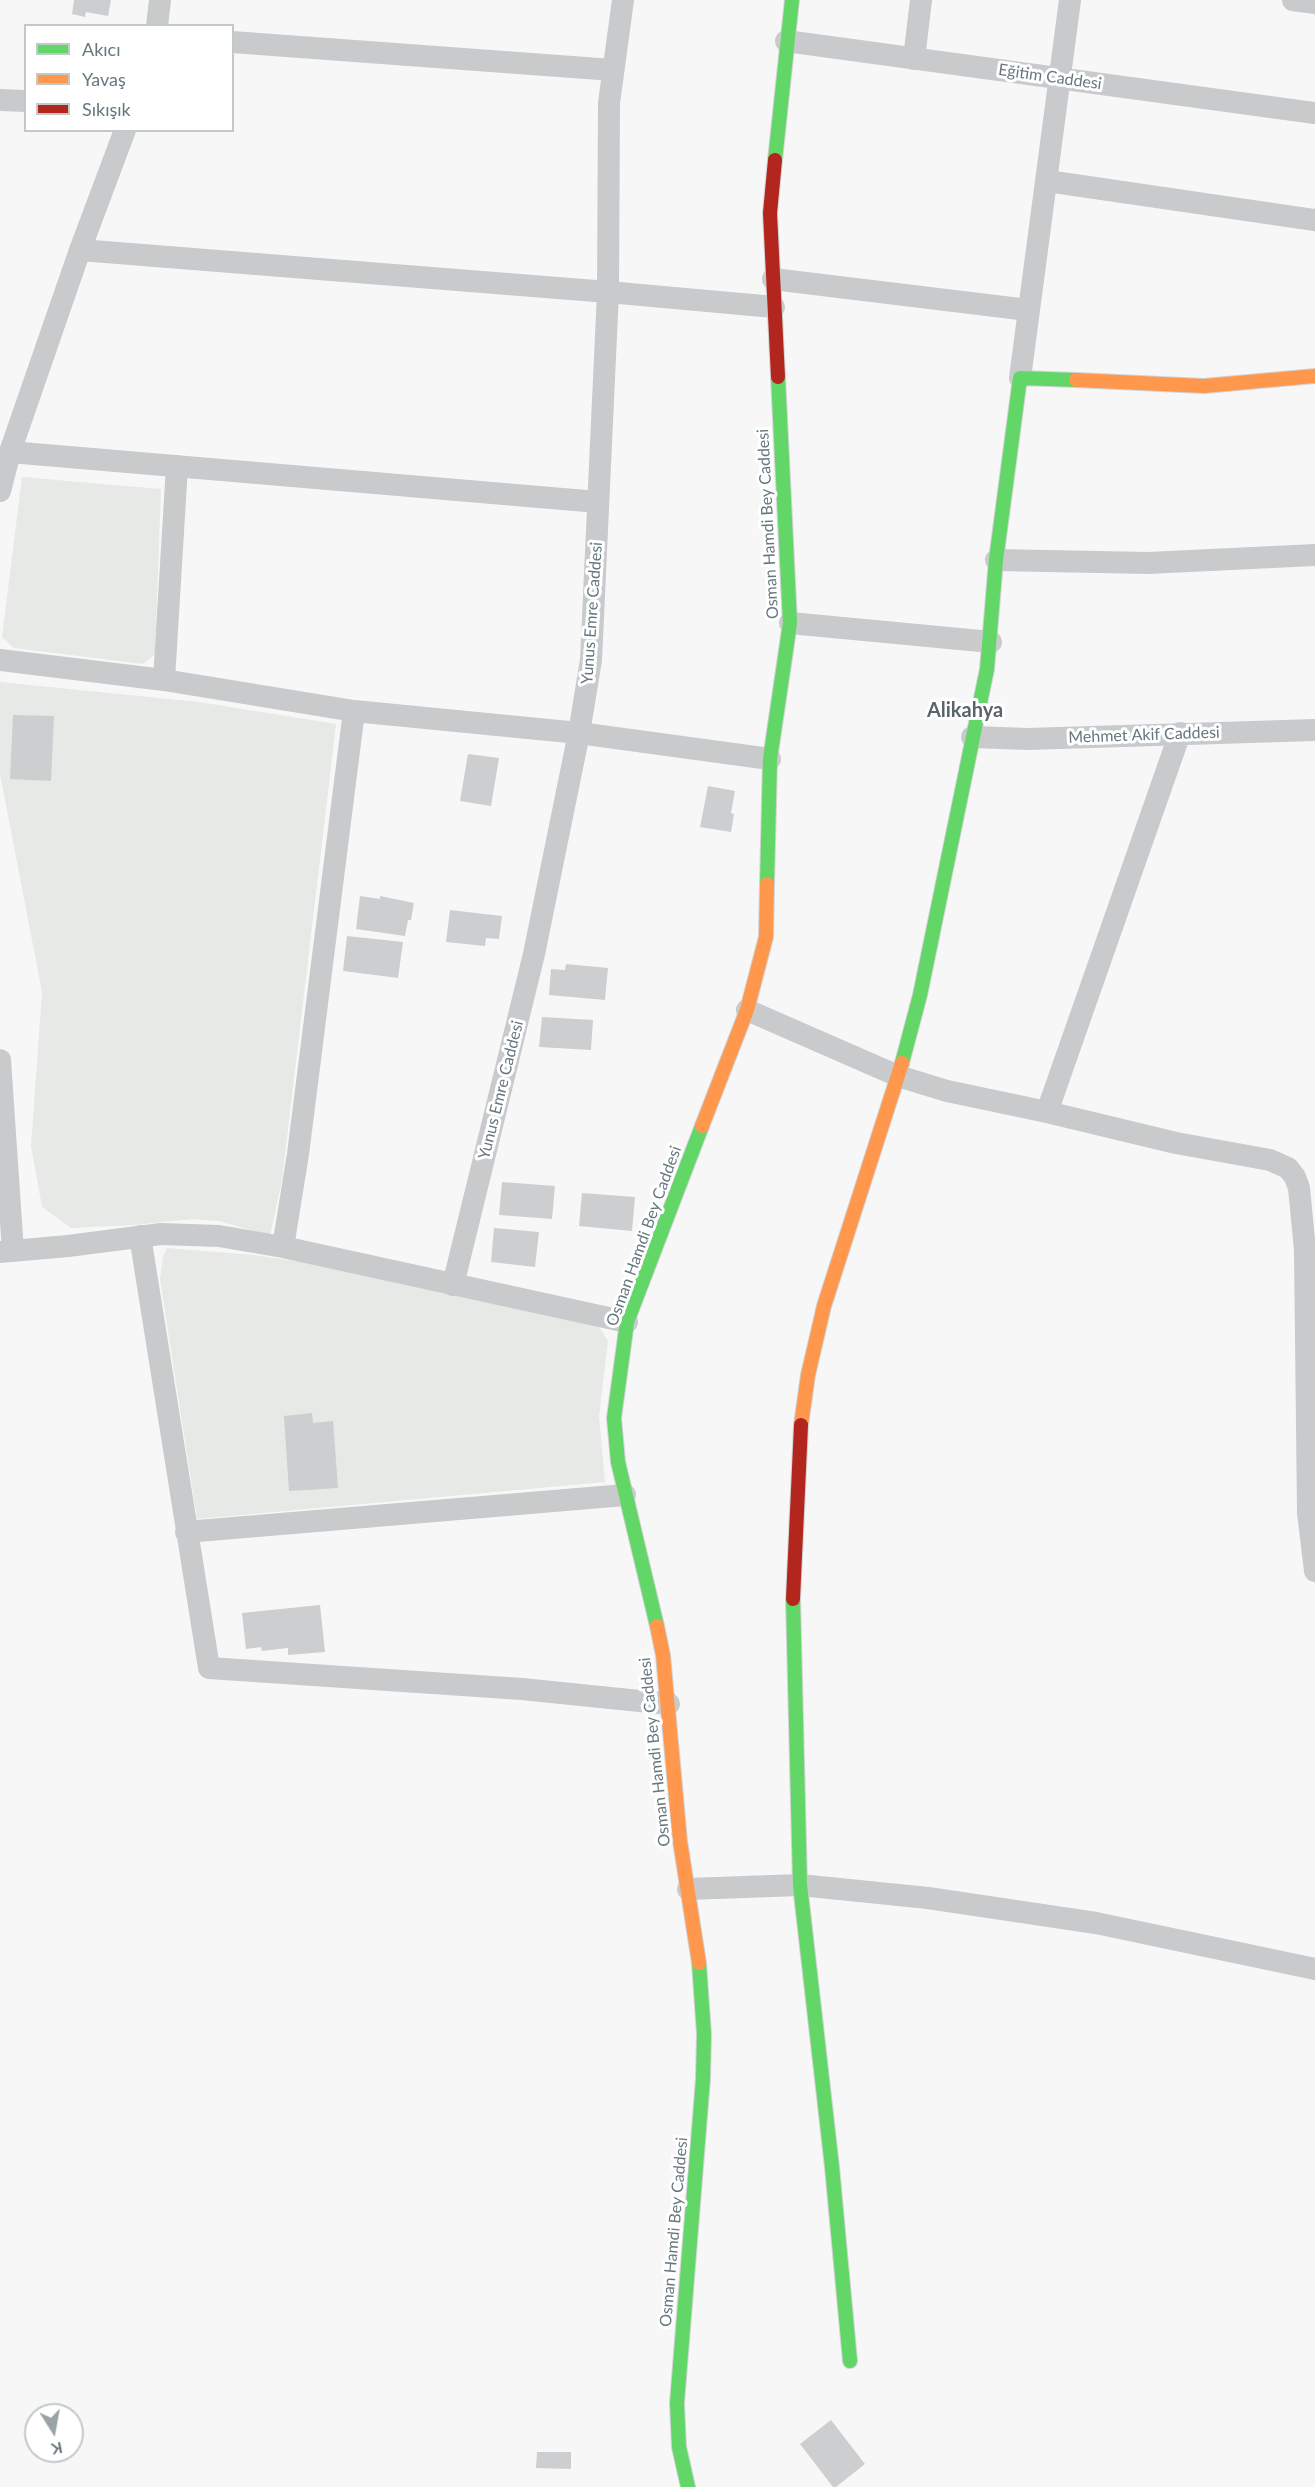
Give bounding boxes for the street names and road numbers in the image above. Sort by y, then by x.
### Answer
street label: Eğitim Caddesi [997,60,1103,94]
street label: Osman Hamdi Bey Caddesi [753,428,783,620]
street label: Yunus Emre Caddesi [577,541,607,685]
street label: Mehmet Akif Caddesi [1068,723,1220,747]
street label: Yunus Emre Caddesi [474,1019,528,1161]
street label: Osman Hamdi Bey Caddesi [602,1143,686,1329]
street label: Osman Hamdi Bey Caddesi [636,1656,674,1848]
street label: Osman Hamdi Bey Caddesi [656,2136,692,2328]

